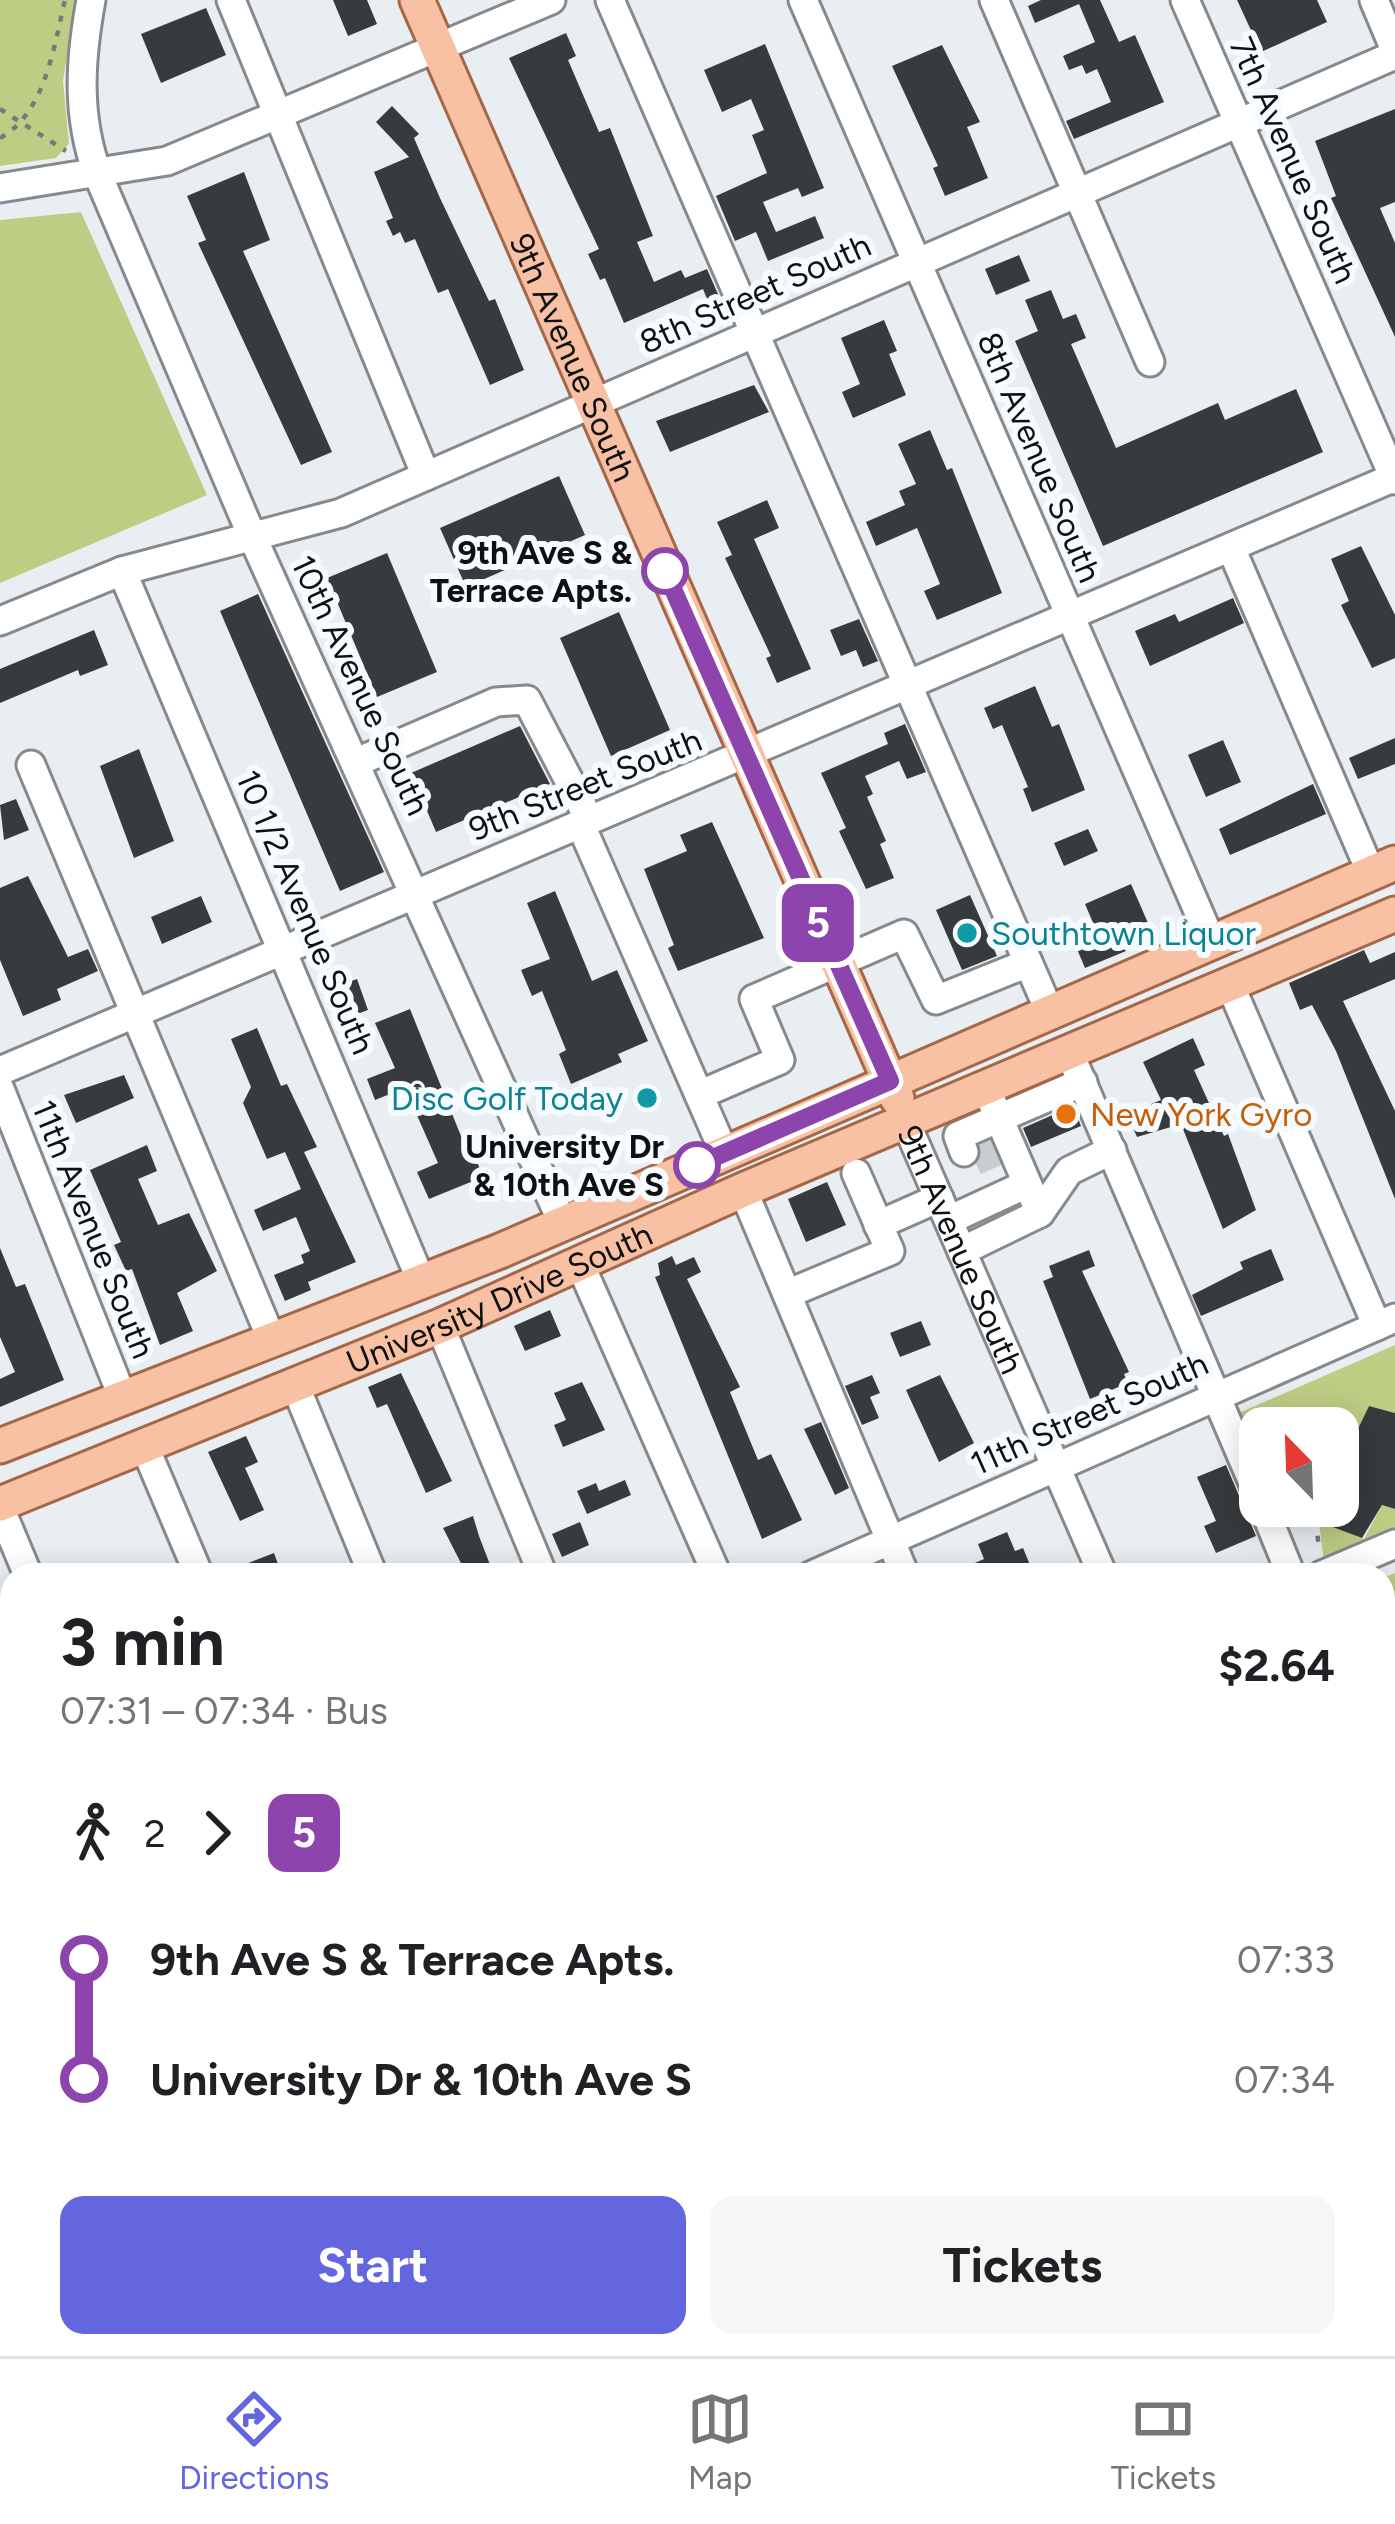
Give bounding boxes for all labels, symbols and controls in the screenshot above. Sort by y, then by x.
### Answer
street label: 7th Avenue South [1222,31,1365,289]
street label: 8th Street South [634,225,877,362]
street label: 9th Avenue South [502,228,644,487]
street label: 8th Avenue South [969,326,1110,588]
place label: 9th Ave S & Terrace Apts. [430,533,633,610]
street label: 10th Avenue South [283,549,438,821]
marker: 9th Ave S & Terrace Apts. [643,549,687,593]
street label: 9th Street South [463,720,707,849]
street label: 10 1/2 Avenue South [228,764,383,1060]
line badge: 5 [779,884,857,962]
text: 5 [806,897,830,948]
place label: Southtown Liquor [991,914,1256,953]
marker: Southtown Liquor [954,920,980,946]
place label: Disc Golf Today [391,1079,624,1118]
marker: Disc Golf Today [634,1085,660,1111]
street label: 11th Avenue South [24,1095,163,1364]
place label: New York Gyro [1090,1095,1312,1134]
marker: New York Gyro [1053,1101,1079,1127]
street label: 9th Avenue South [890,1120,1032,1380]
place label: University Dr & 10th Ave S [465,1127,664,1204]
marker: University Dr & 10th Ave S [675,1143,719,1187]
street label: University Drive South [341,1214,658,1382]
street label: 11th Street South [965,1344,1214,1483]
north arrow [1239,1407,1359,1527]
map controls [1239,1407,1359,1527]
text: 3 min [60,1602,225,1682]
text: $2.64 [1218,1638,1335,1692]
text: 07:31 – 07:34 · Bus [60,1687,388,1734]
icon: walk [60,1800,126,1866]
icon: forward [184,1800,250,1866]
text: 5 [292,1807,316,1858]
text: 2 [144,1810,166,1857]
text: 9th Ave S & Terrace Apts. [150,1932,675,1986]
text: 07:33 [1237,1936,1335,1983]
text: University Dr & 10th Ave S [150,2052,692,2106]
text: 07:34 [1234,2056,1335,2103]
button: Start [60,2196,686,2334]
button: Tickets [710,2196,1335,2334]
tab: Directions [179,2386,329,2497]
tab: Map [687,2386,753,2497]
tab: Tickets [1111,2386,1216,2497]

